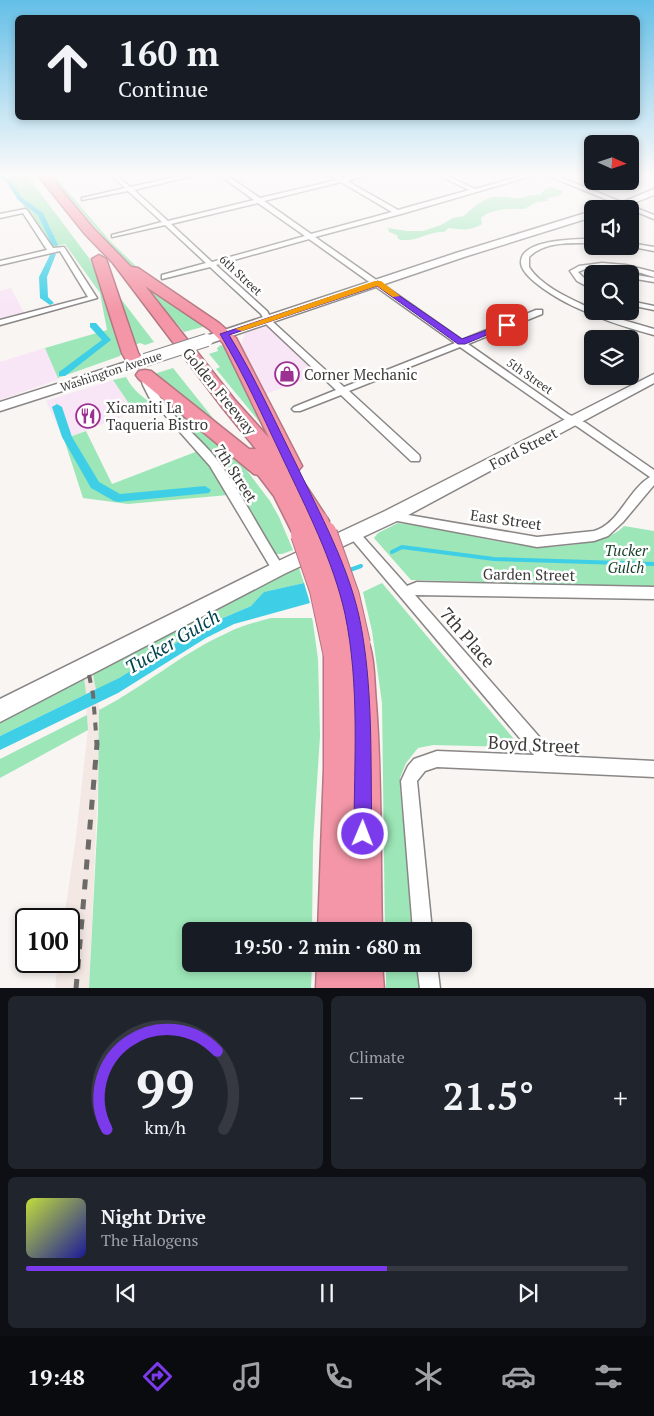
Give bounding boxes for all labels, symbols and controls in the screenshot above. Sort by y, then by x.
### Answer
text: 160 m [118,30,219,76]
icon: ahead [35,35,100,100]
text: Continue [118,74,208,103]
north arrow [584,135,639,190]
map controls [584,135,639,385]
button: sound [584,200,639,255]
street label: 6th Street [217,252,266,299]
button: search [584,265,639,320]
pin [486,304,528,346]
icon: arrive [493,311,521,339]
button: layers [584,330,639,385]
street label: Golden Freeway [179,343,262,439]
street label: Washington Avenue [58,347,164,395]
street label: 5th Street [504,355,556,398]
shop icon: Corner Mechanic [274,361,300,387]
place label: Corner Mechanic [304,364,418,384]
place label: Xicamiti La Taqueria Bistro [106,397,208,434]
restaurant icon: Xicamiti La Taqueria Bistro [75,403,101,429]
street label: Ford Street [485,422,561,474]
street label: 7th Street [210,440,262,506]
street label: East Street [469,504,543,534]
park label: Tucker Gulch [604,540,649,577]
street label: Garden Street [483,563,576,585]
street label: 7th Place [435,602,501,672]
water label: Tucker Gulch [120,603,224,679]
street label: Boyd Street [487,730,581,758]
position arrow [336,807,388,859]
speed limit sign: 100 [15,908,80,973]
text: 19:50 · 2 min · 680 m [233,934,421,959]
text: Climate [349,1046,405,1068]
text: 99 [136,1054,195,1123]
text: 21.5° [443,1071,534,1121]
text: − [349,1079,364,1116]
text: + [613,1079,628,1116]
text: km/h [145,1115,187,1139]
text: Night Drive [101,1204,206,1229]
text: The Halogens [101,1229,199,1251]
icon: previous [112,1279,140,1307]
icon: pause [313,1279,341,1307]
icon: next [514,1279,542,1307]
icon: directions [140,1359,175,1394]
icon: music [230,1359,265,1394]
icon: phone [321,1359,356,1394]
icon: climate [411,1359,446,1394]
icon: car [501,1359,536,1394]
icon: filters [591,1359,626,1394]
text: 19:48 [28,1362,85,1391]

